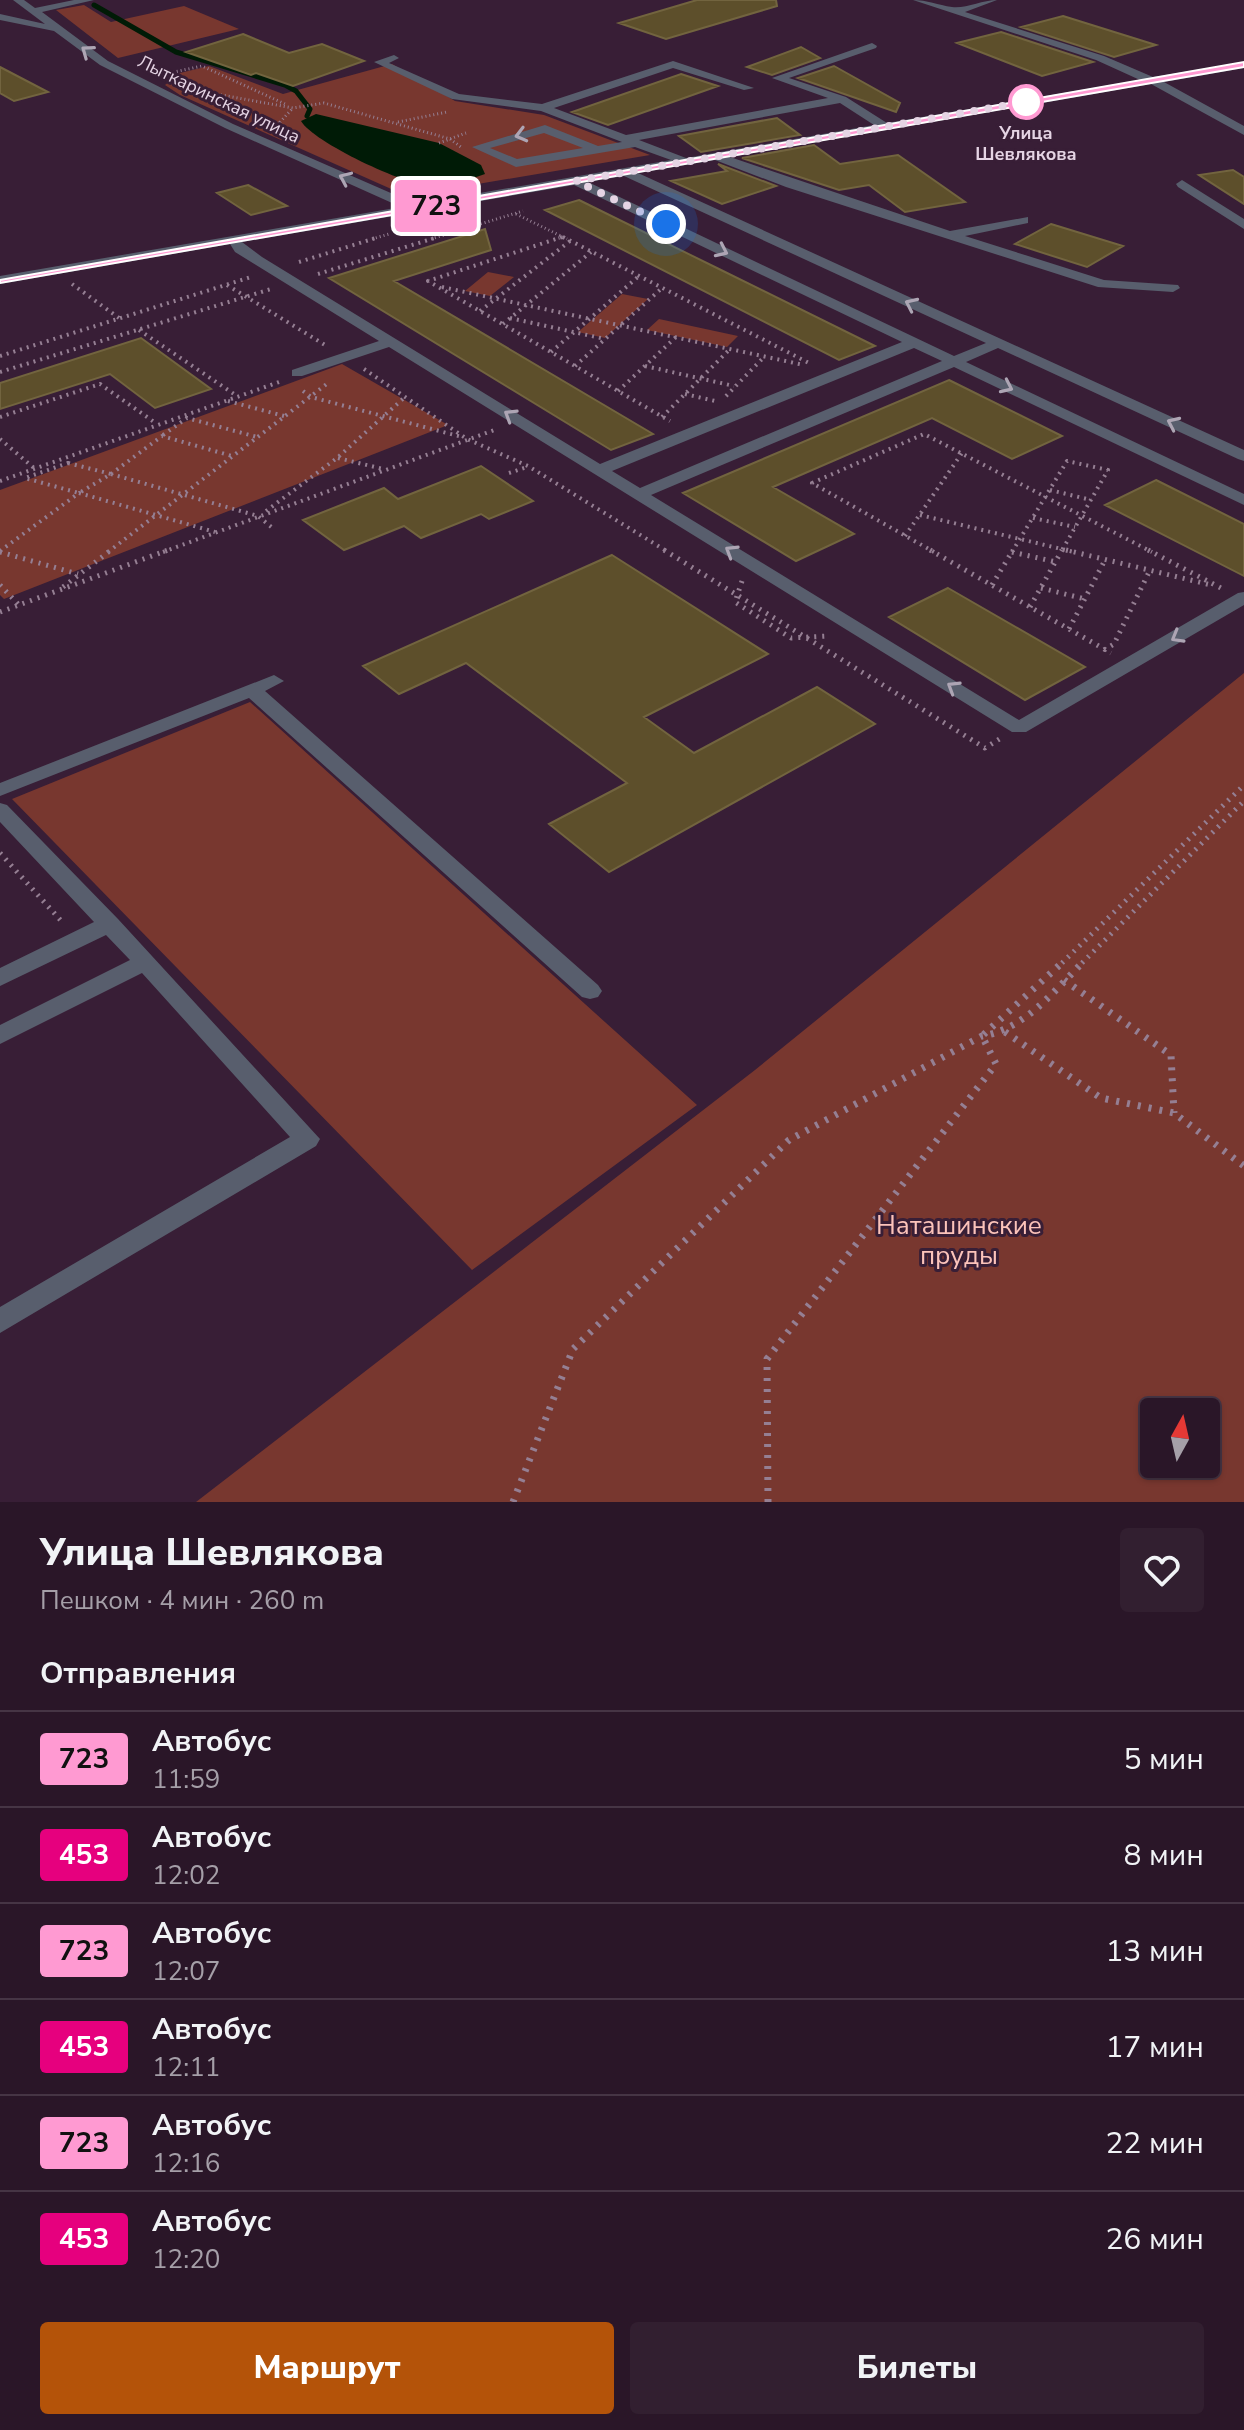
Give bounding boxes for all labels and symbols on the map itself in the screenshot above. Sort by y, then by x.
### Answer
one-way arrow [81,46,95,60]
street label: Лыткаринская улица [134,49,304,149]
marker: Улица Шевлякова [1009,85,1043,119]
place label: Улица Шевлякова [975,121,1077,166]
one-way arrow [515,126,529,143]
one-way arrow [339,171,353,187]
line badge: 723 [390,180,482,232]
your location [646,204,686,244]
one-way arrow [714,241,728,257]
one-way arrow [905,297,920,313]
one-way arrow [999,377,1014,393]
one-way arrow [504,409,519,424]
one-way arrow [1167,417,1181,433]
one-way arrow [725,545,740,561]
one-way arrow [1171,627,1185,642]
one-way arrow [947,681,962,697]
park label: Наташинские пруды [876,1208,1042,1273]
north arrow [1140,1398,1220,1478]

